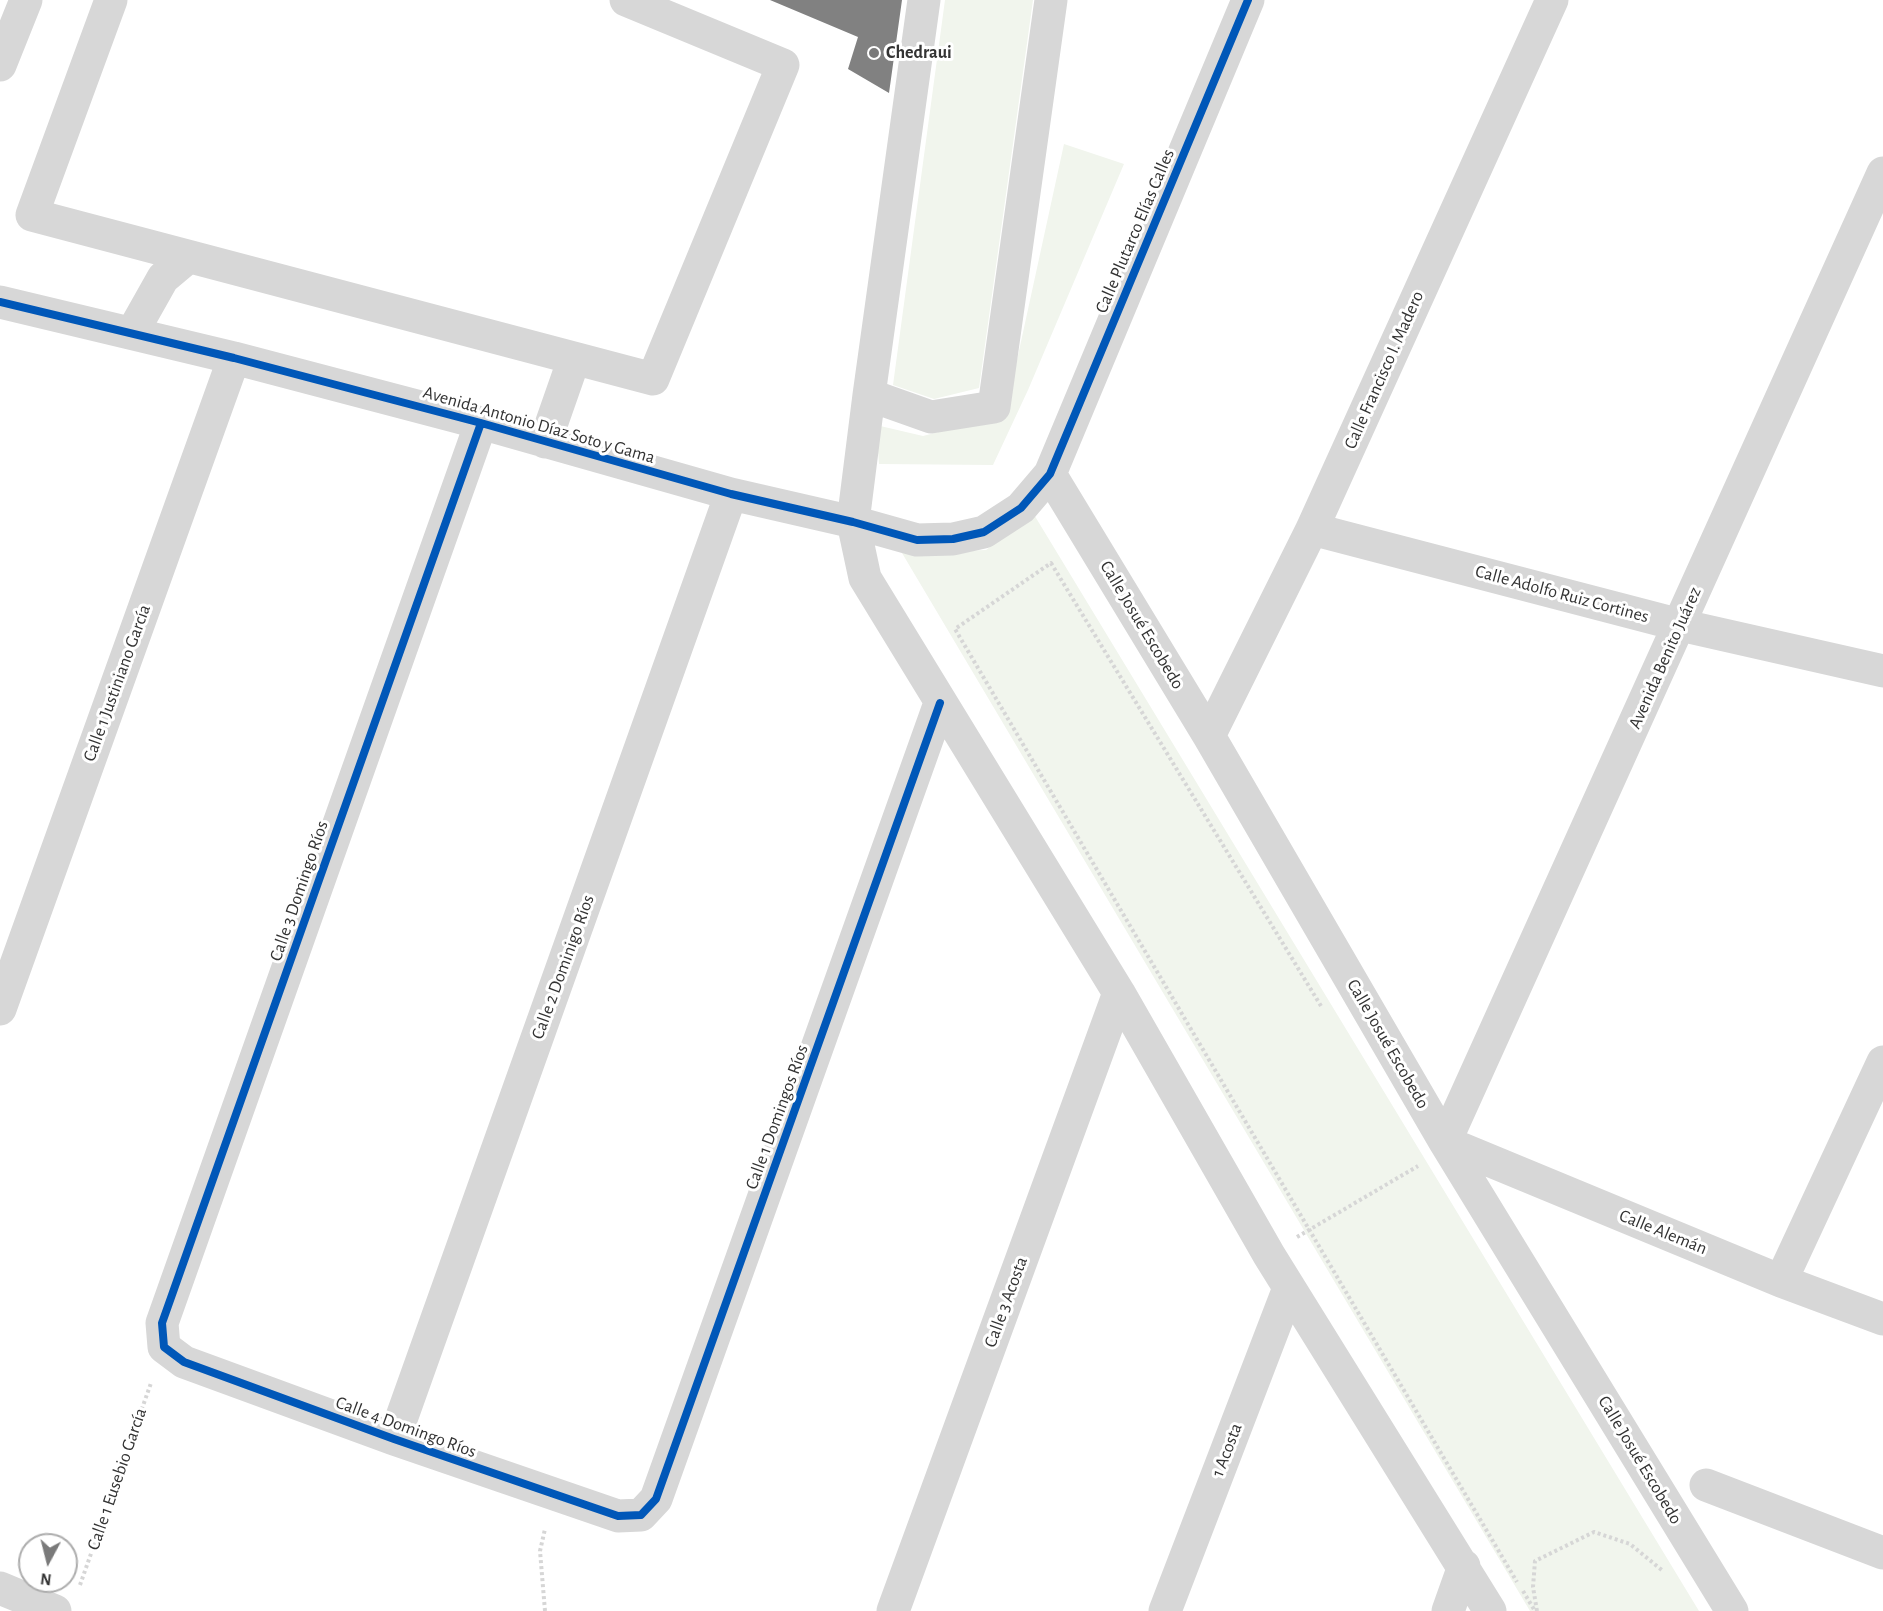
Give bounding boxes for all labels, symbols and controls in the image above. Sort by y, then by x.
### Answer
place label: Chedraui [886,42,952,64]
marker: Chedraui [867,46,881,60]
street label: Calle Plutarco Elías Calles [1091,146,1179,316]
street label: Calle Francisco I. Madero [1339,288,1429,452]
street label: Avenida Antonio Díaz Soto y Gama [421,382,657,468]
street label: Calle Josué Escobedo [1095,557,1189,693]
street label: Calle Adolfo Ruiz Cortines [1473,560,1651,628]
street label: Avenida Benito Juárez [1624,584,1706,732]
street label: Calle 1 Justiniano García [79,602,155,764]
street label: Calle 3 Domingo Ríos [265,818,333,964]
street label: Calle 2 Dominigo Ríos [527,892,599,1042]
street label: Calle Josué Escobedo [1342,975,1434,1113]
street label: Calle 1 Domingos Ríos [741,1042,813,1192]
street label: Calle Alemán [1616,1205,1710,1259]
street label: Calle 3 Acosta [980,1254,1032,1350]
street label: Calle 4 Domingo Ríos [333,1392,479,1462]
street label: Calle Josué Escobedo [1593,1392,1687,1528]
street label: Calle 1 Eusebio García [83,1405,151,1553]
street label: 1 Acosta [1207,1420,1247,1480]
north arrow [18,1533,78,1593]
text: N [40,1570,53,1587]

